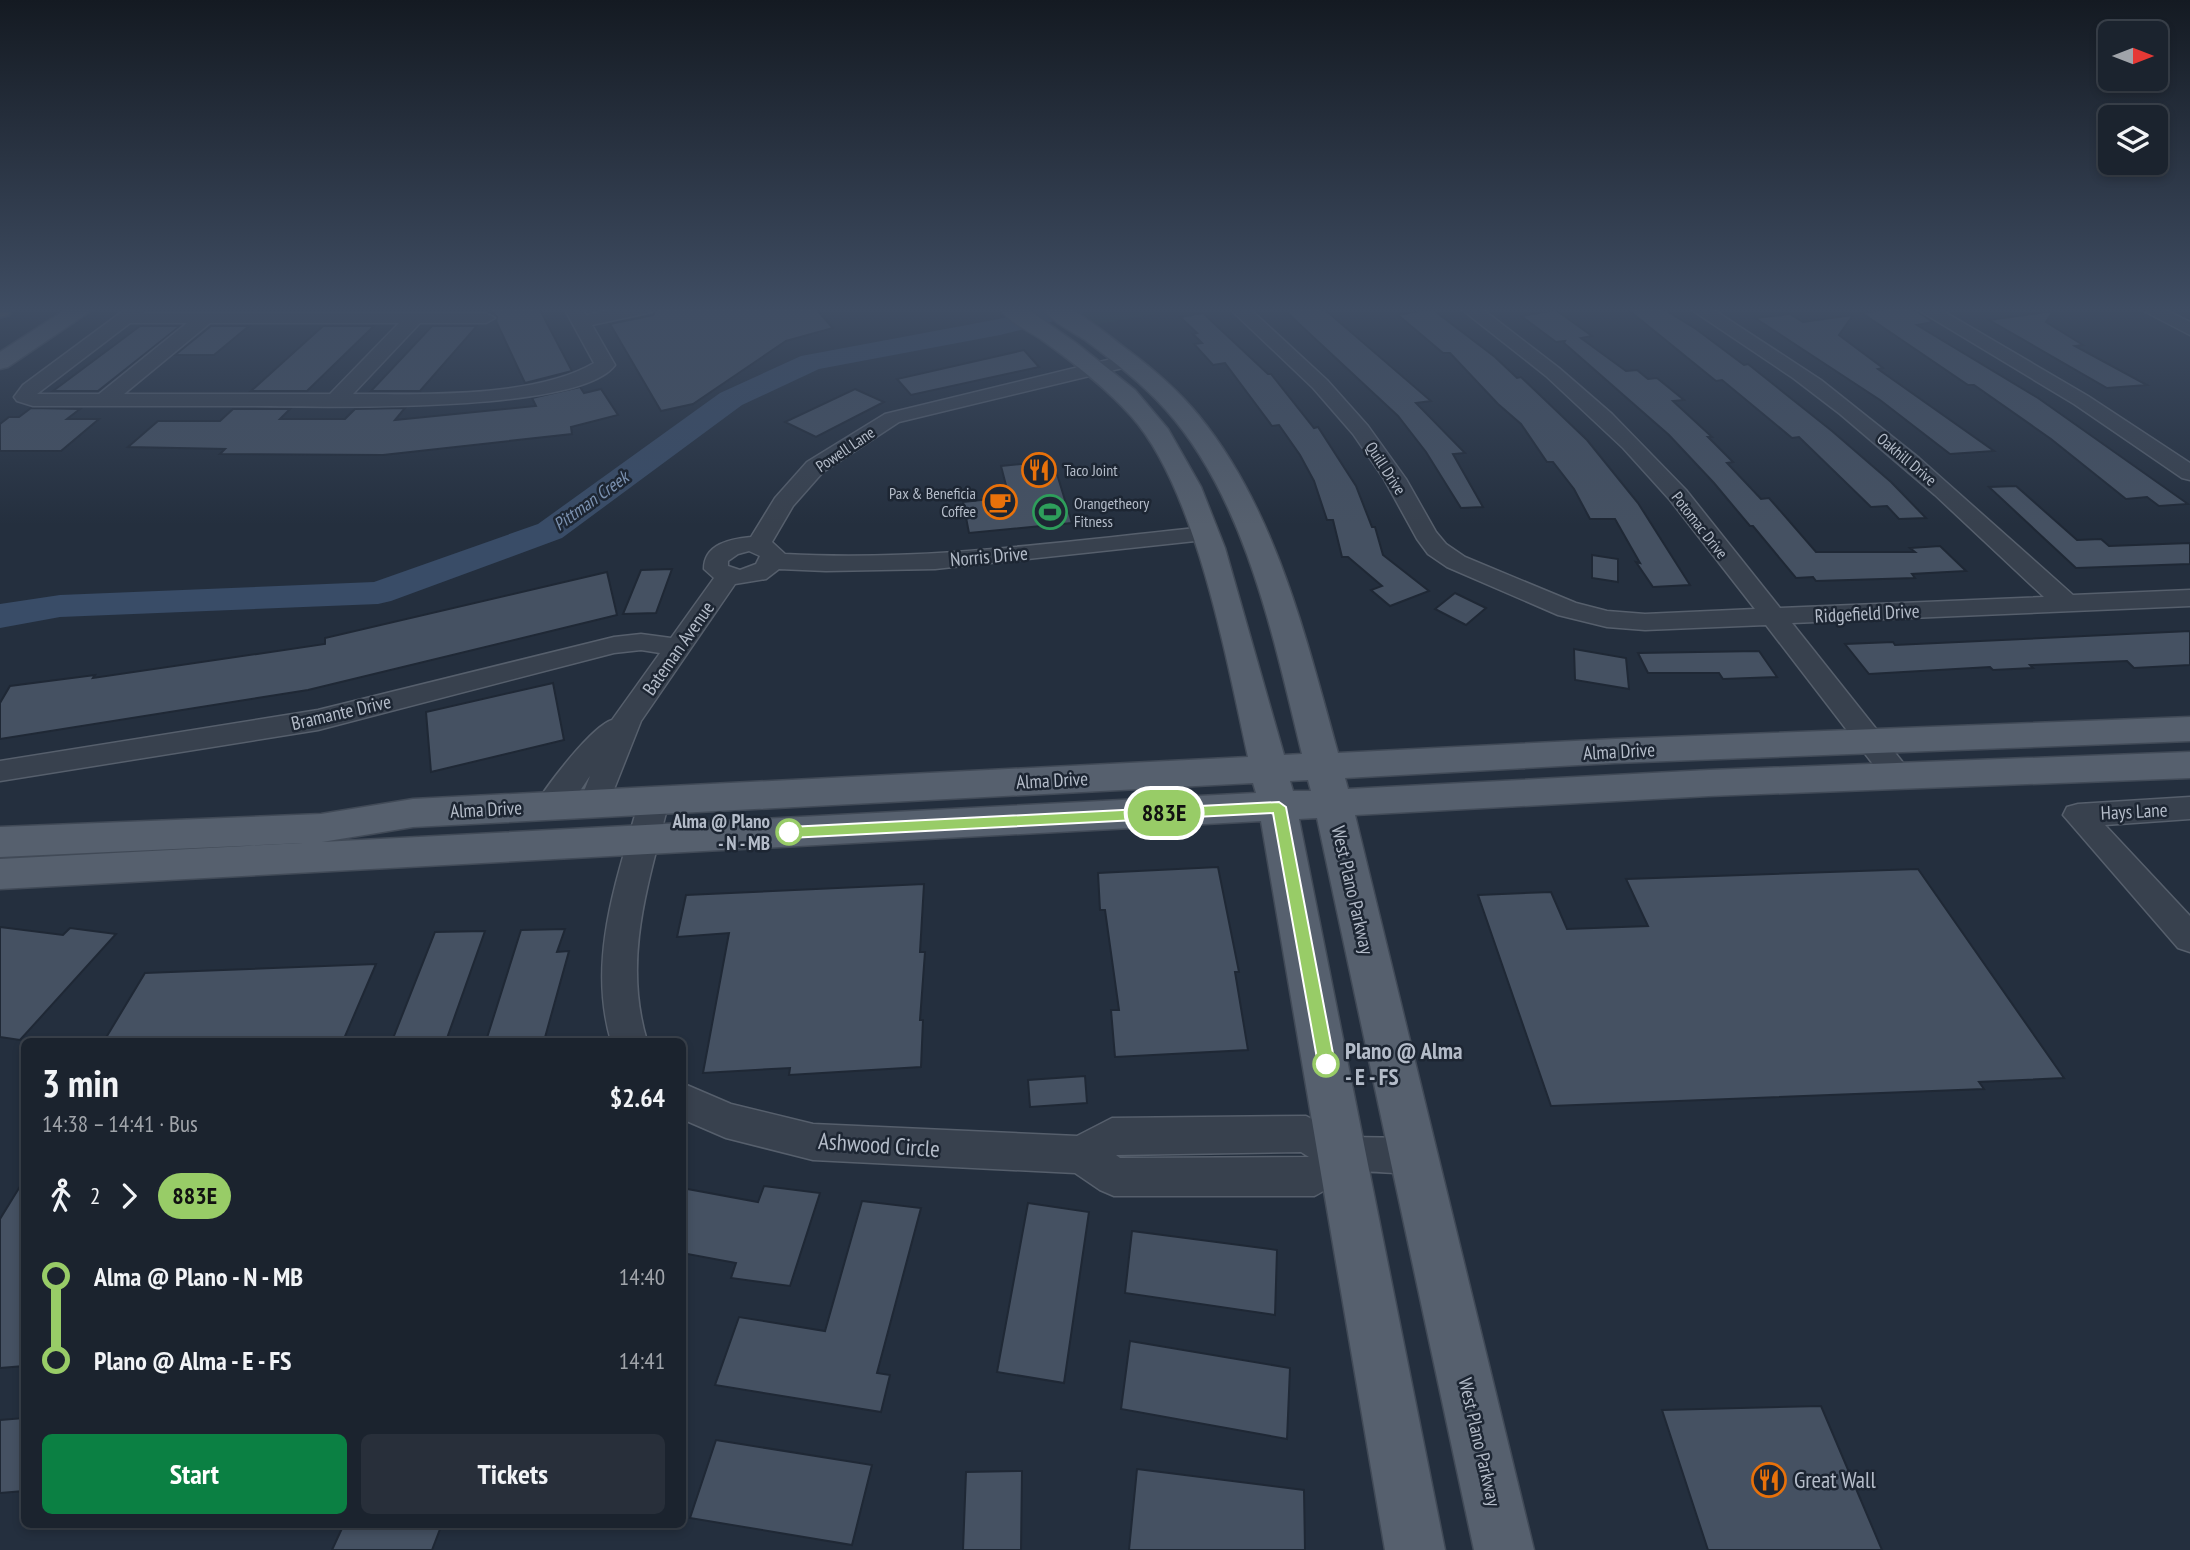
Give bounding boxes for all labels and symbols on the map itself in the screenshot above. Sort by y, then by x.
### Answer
north arrow [2098,21,2168,91]
street label: Powell Lane [812,422,878,476]
street label: Oakhill Drive [1873,428,1941,490]
street label: Quill Drive [1362,438,1410,498]
restaurant icon: Taco Joint [1020,451,1058,489]
place label: Taco Joint [1064,460,1118,480]
water label: Pittman Creek [549,464,634,536]
place label: Pax & Beneficia Coffee [889,483,976,521]
cafe icon: Pax & Beneficia Coffee [981,483,1019,521]
street label: Potomac Drive [1668,488,1732,562]
sports icon: Orangetheory Fitness [1031,493,1069,531]
place label: Orangetheory Fitness [1074,493,1149,531]
street label: Norris Drive [949,541,1029,571]
street label: Bateman Avenue [637,596,719,700]
street label: Ridgefield Drive [1814,598,1920,628]
street label: Bramante Drive [289,689,393,735]
street label: Alma Drive [1582,737,1656,765]
street label: Alma Drive [1015,766,1089,794]
line badge: 883E [1115,790,1213,836]
street label: Alma Drive [449,795,523,823]
street label: Hays Lane [2100,797,2168,825]
place label: Alma @ Plano - N - MB [671,809,770,855]
marker: Alma @ Plano - N - MB [776,819,802,845]
street label: West Plano Parkway [1327,823,1380,957]
place label: Plano @ Alma - E - FS [1345,1036,1462,1091]
marker: Plano @ Alma - E - FS [1313,1051,1339,1077]
street label: Ashwood Circle [817,1126,941,1163]
street label: West Plano Parkway [1454,1375,1507,1509]
restaurant icon: Great Wall [1750,1461,1788,1499]
place label: Great Wall [1794,1465,1876,1494]

